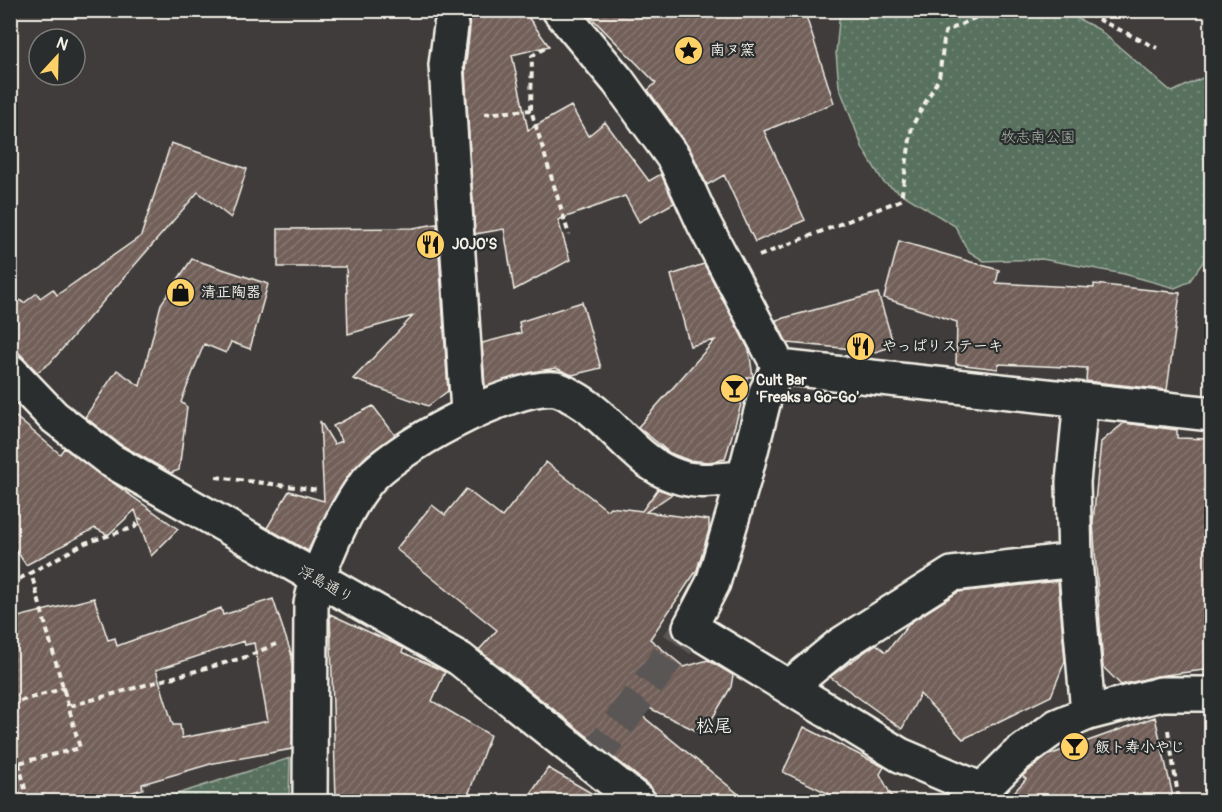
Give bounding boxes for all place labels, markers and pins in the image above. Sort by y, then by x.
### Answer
place icon: 南ヌ窯 [673,34,705,66]
place label: 南ヌ窯 [710,41,755,60]
restaurant icon: JOJO'S [415,228,447,260]
place label: JOJO'S [452,235,497,254]
shop icon: 清正陶器 [164,276,196,308]
place label: 清正陶器 [201,283,261,302]
restaurant icon: やっぱりステーキ [845,330,877,362]
place label: やっぱりステーキ [882,337,1003,356]
place label: Cult Bar 'Freaks a Go-Go' [756,371,859,407]
bar icon: Cult Bar 'Freaks a Go-Go' [719,373,751,405]
bar icon: 飯ト寿小やじ [1058,731,1090,763]
place label: 飯ト寿小やじ [1095,738,1185,757]

